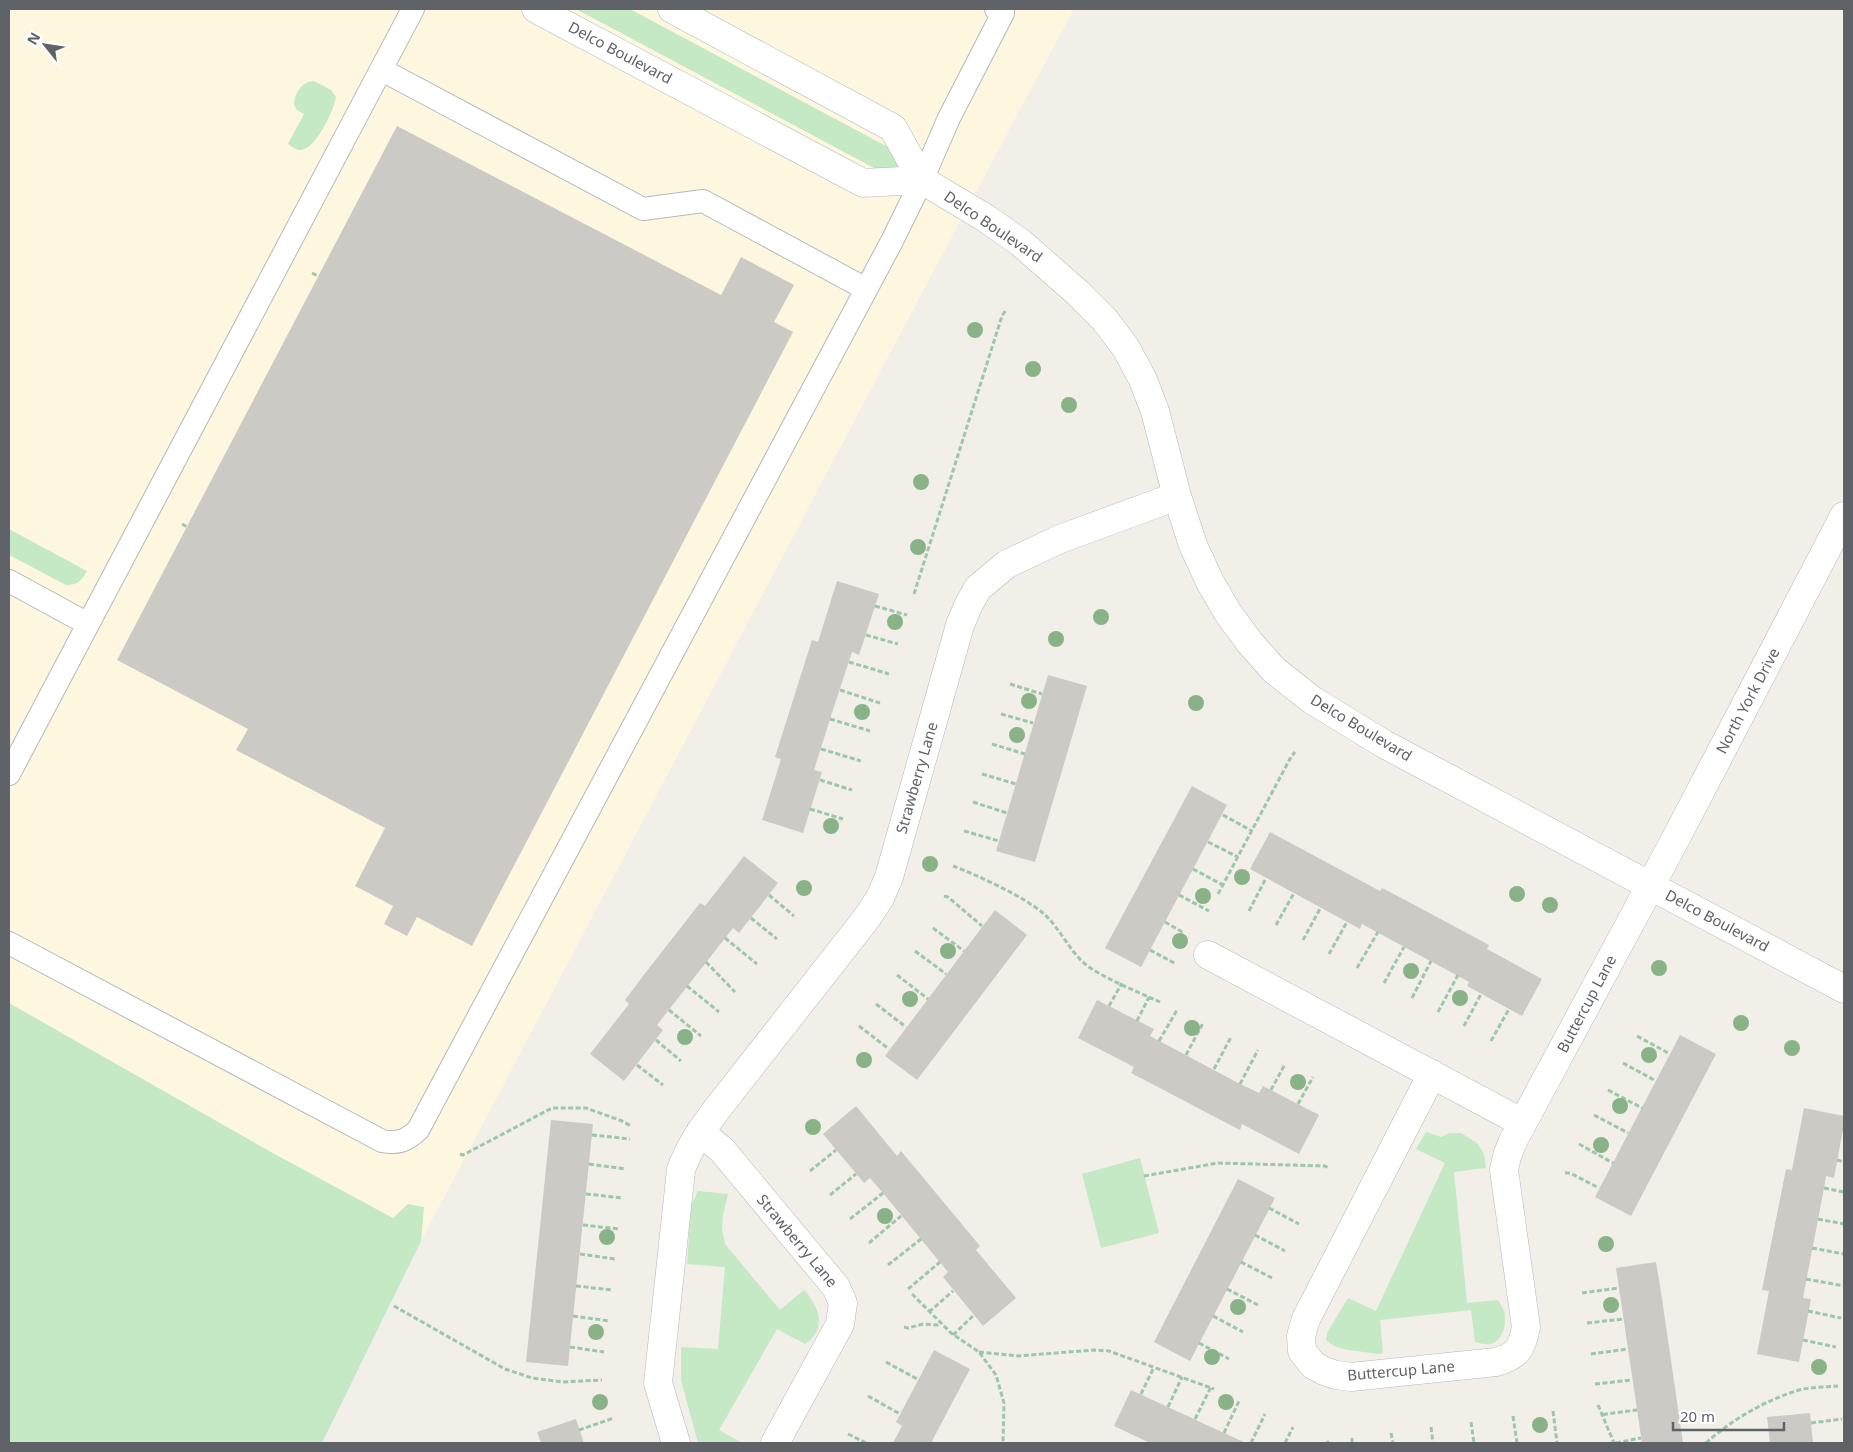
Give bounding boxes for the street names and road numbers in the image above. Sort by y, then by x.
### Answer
street label: Delco Boulevard [565,16,676,88]
street label: Delco Boulevard [940,186,1047,267]
street label: North York Drive [1711,644,1783,757]
street label: Delco Boulevard [1307,689,1416,765]
street label: Strawberry Lane [891,720,942,836]
street label: Delco Boulevard [1662,884,1773,956]
street label: Buttercup Lane [1552,951,1620,1056]
street label: Strawberry Lane [753,1190,843,1291]
street label: Buttercup Lane [1346,1355,1455,1385]

